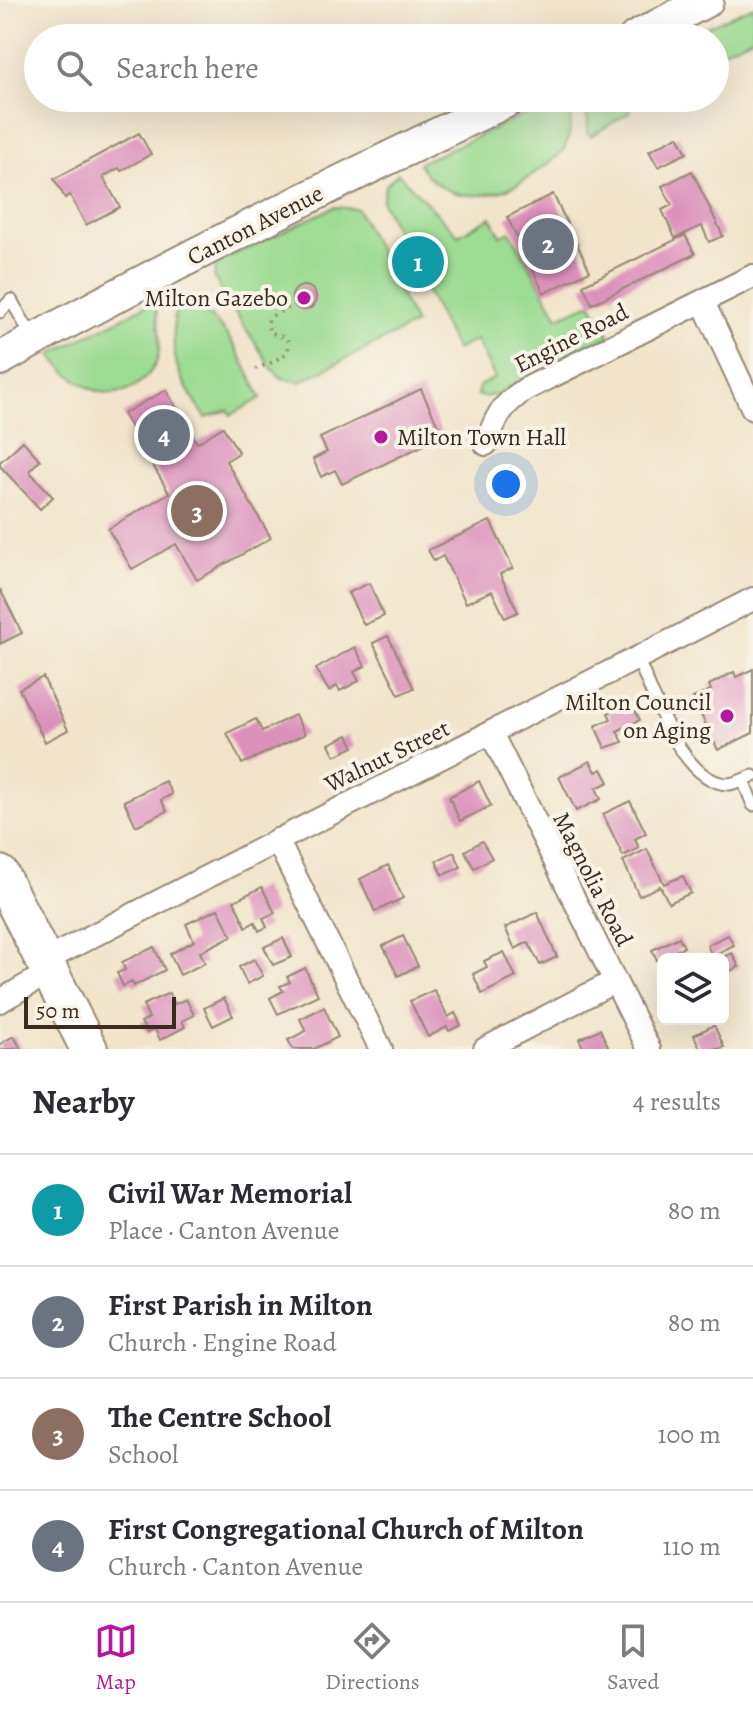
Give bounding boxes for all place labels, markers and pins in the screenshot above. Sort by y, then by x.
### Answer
pin: 2 [522,214,574,274]
pin: 1 [392,232,444,292]
place label: Milton Gazebo [145,282,288,314]
marker: Milton Gazebo [295,289,313,307]
pin: 4 [138,405,190,465]
place label: Milton Town Hall [397,421,566,453]
marker: Milton Town Hall [372,428,390,446]
pin: 3 [171,481,223,541]
place label: Milton Council on Aging [565,686,711,746]
marker: Milton Council on Aging [718,707,736,725]

